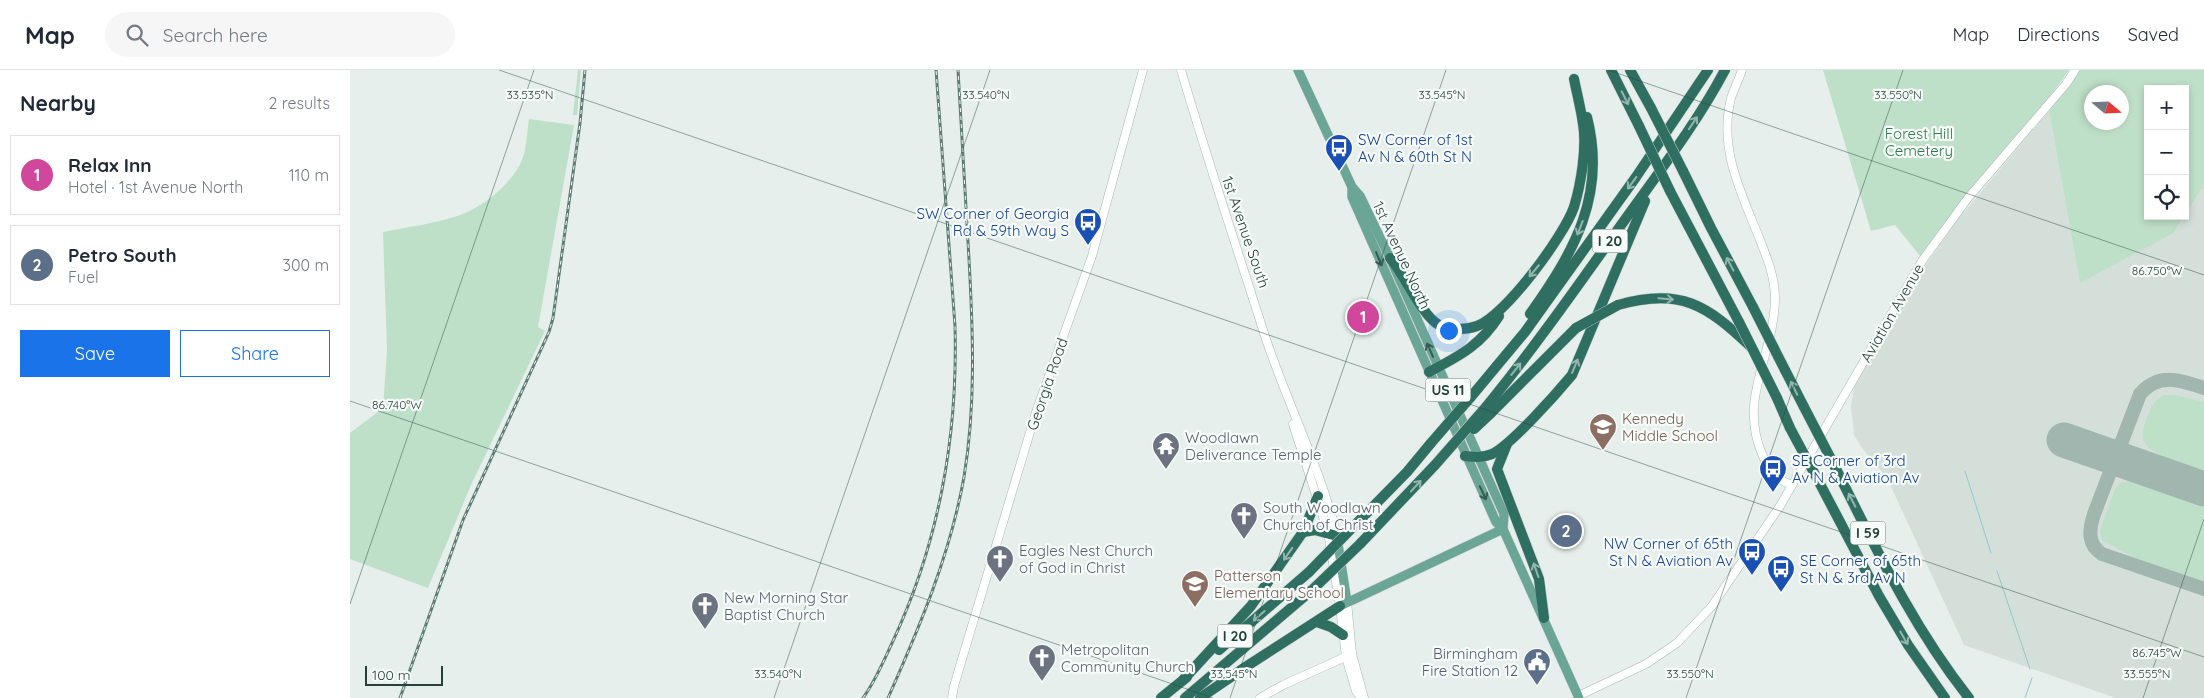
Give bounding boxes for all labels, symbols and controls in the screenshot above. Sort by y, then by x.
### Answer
search box [105,12,455,57]
text: Map [25,20,75,50]
icon: search [123,21,151,49]
text: Search here [163,23,268,47]
text: Map [1952,23,1989,46]
text: Directions [2017,23,2100,46]
text: Saved [2128,23,2179,46]
north arrow [2084,85,2129,130]
map controls [2144,85,2189,220]
button: + [2144,85,2189,130]
text: 33.535°N [507,87,553,102]
text: 33.540°N [962,87,1010,102]
text: 33.545°N [1419,87,1465,102]
text: 33.550°N [1874,87,1922,102]
text: Nearby [20,90,96,116]
one-way arrow [1621,90,1630,105]
text: 2 results [268,93,330,113]
one-way arrow [1688,116,1698,130]
park label: Forest Hill Cemetery [1885,124,1953,160]
place label: SW Corner of 1st Av N & 60th St N [1358,130,1473,166]
button: − [2144,130,2189,175]
bus stop icon: SW Corner of 1st Av N & 60th St N [1324,133,1354,172]
text: Relax Inn [68,153,152,177]
text: 1 [34,165,40,185]
text: 110 m [289,165,329,185]
street label: 1st Avenue South [1218,174,1274,290]
button: locate [2144,175,2189,220]
one-way arrow [1627,176,1637,190]
text: Hotel · 1st Avenue North [68,177,243,197]
street label: 1st Avenue North [1369,198,1435,312]
place label: SW Corner of Georgia Rd & 59th Way S [917,204,1069,240]
bus stop icon: SW Corner of Georgia Rd & 59th Way S [1073,207,1103,246]
one-way arrow [1575,219,1584,235]
road number: I 20 [1592,230,1628,252]
text: Petro South [68,243,177,267]
one-way arrow [1374,251,1384,266]
text: 2 [32,255,42,275]
text: 300 m [283,255,329,275]
one-way arrow [1725,256,1735,271]
street label: Aviation Avenue [1856,260,1928,366]
text: 86.750°W [2132,263,2183,278]
one-way arrow [1528,265,1540,278]
text: Fuel [68,267,99,287]
one-way arrow [1658,294,1674,303]
pin: 1 [1347,298,1379,336]
your location [1436,318,1462,344]
button: Save [20,330,170,377]
button: Share [180,330,330,377]
street label: Georgia Road [1022,335,1072,433]
one-way arrow [1425,343,1435,358]
one-way arrow [1571,359,1581,374]
one-way arrow [1511,363,1522,376]
road number: US 11 [1426,378,1470,402]
one-way arrow [1789,381,1799,396]
text: 86.740°W [372,397,422,412]
place label: Kennedy Middle School [1622,409,1718,445]
school or university icon: Kennedy Middle School [1588,412,1618,451]
place label: Woodlawn Deliverance Temple [1185,428,1321,464]
temple icon: Woodlawn Deliverance Temple [1151,431,1181,470]
place label: SE Corner of 3rd Av N & Aviation Av [1792,451,1920,487]
bus stop icon: SE Corner of 3rd Av N & Aviation Av [1758,454,1788,493]
one-way arrow [1410,480,1422,493]
one-way arrow [1478,485,1488,500]
one-way arrow [1847,493,1856,508]
place label: South Woodlawn Church of Christ [1263,498,1381,534]
church icon: South Woodlawn Church of Christ [1229,501,1259,540]
pin: 2 [1550,512,1582,550]
road number: I 59 [1850,522,1886,544]
place label: NW Corner of 65th St N & Aviation Av [1603,534,1733,570]
bus stop icon: NW Corner of 65th St N & Aviation Av [1737,537,1767,576]
place label: Eagles Nest Church of God in Christ [1019,541,1153,577]
church icon: Eagles Nest Church of God in Christ [985,544,1015,583]
one-way arrow [1283,547,1293,561]
place label: SE Corner of 65th St N & 3rd Av N [1800,551,1921,587]
bus stop icon: SE Corner of 65th St N & 3rd Av N [1766,554,1796,593]
one-way arrow [1531,563,1540,579]
place label: Patterson Elementary School [1214,566,1344,602]
school or university icon: Patterson Elementary School [1180,569,1210,608]
place label: New Morning Star Baptist Church [724,588,849,624]
church icon: New Morning Star Baptist Church [690,591,720,630]
one-way arrow [1253,610,1266,621]
road number: I 20 [1218,624,1252,648]
one-way arrow [1899,631,1909,645]
place label: Metropolitan Community Church [1061,640,1194,676]
church icon: Metropolitan Community Church [1027,643,1057,682]
place label: Birmingham Fire Station 12 [1422,644,1518,680]
text: 86.745°W [2132,645,2182,660]
public building icon: Birmingham Fire Station 12 [1522,647,1552,686]
scale bar [365,663,442,686]
text: 100 m [372,666,410,684]
text: 33.540°N [754,666,802,681]
text: 33.545°N [1211,666,1257,681]
text: 33.550°N [1666,666,1714,681]
text: 33.555°N [2123,666,2171,681]

